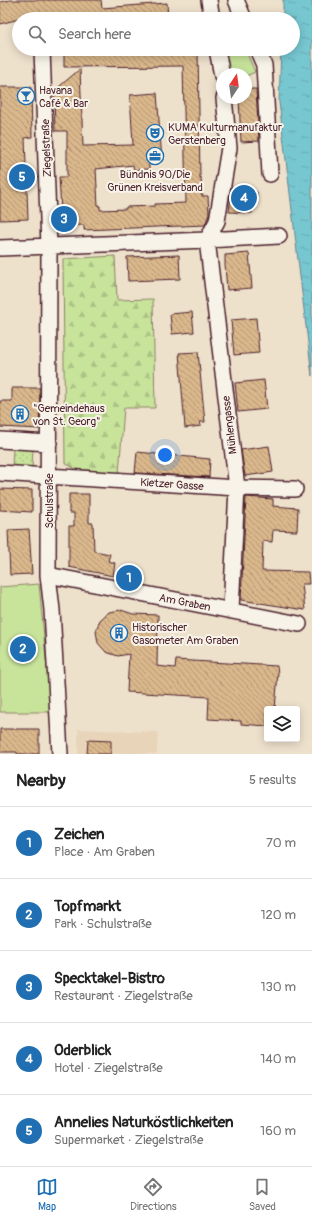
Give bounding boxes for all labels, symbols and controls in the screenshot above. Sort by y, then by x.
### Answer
search box [12,12,300,56]
icon: search [26,23,48,45]
text: Search here [58,25,131,44]
north arrow [216,68,252,104]
place label: Havana Café & Bar [39,84,88,110]
bar icon: Havana Café & Bar [16,86,36,106]
street label: Ziegelstraße [39,118,54,177]
place label: KUMA Kulturmanufaktur Gerstenberg [168,121,282,147]
theatre icon: KUMA Kulturmanufaktur Gerstenberg [145,123,165,143]
office icon: Bündnis 90/Die Grünen Kreisverband [145,146,165,166]
pin: 5 [9,162,35,192]
place label: Bündnis 90/Die Grünen Kreisverband [107,168,203,194]
pin: 4 [231,183,257,213]
pin: 3 [51,204,77,234]
street label: Mühlengasse [219,394,240,455]
place label: "Gemeindehaus von St. Georg" [32,402,105,428]
building icon: "Gemeindehaus von St. Georg" [10,404,30,424]
your location [155,445,175,465]
street label: Schulstraße [43,473,56,529]
street label: Kietzer Gasse [140,476,205,493]
pin: 1 [116,563,142,593]
street label: Am Graben [158,591,212,614]
place label: Historischer Gasometer Am Graben [132,621,239,647]
building icon: Historischer Gasometer Am Graben [109,623,129,643]
pin: 2 [10,634,36,664]
map controls [264,706,300,742]
button: layers [264,706,300,742]
text: Nearby [16,770,65,791]
text: 5 results [249,772,296,788]
text: Zeichen [54,825,105,844]
text: 1 [26,835,32,851]
text: 70 m [266,835,296,851]
text: Place · Am Graben [54,844,155,860]
text: Topfmarkt [54,897,121,916]
text: 2 [25,907,33,923]
text: 120 m [260,907,296,923]
text: Park · Schulstraße [54,916,152,932]
text: Specktakel-Bistro [54,969,165,988]
text: 3 [25,979,33,995]
text: 130 m [260,979,296,995]
text: Restaurant · Ziegelstraße [54,988,193,1004]
text: Oderblick [54,1041,111,1060]
text: 4 [25,1051,33,1067]
text: 140 m [260,1051,296,1067]
text: Hotel · Ziegelstraße [54,1060,163,1076]
text: Annelies Naturköstlichkeiten [54,1113,233,1132]
text: 5 [25,1123,33,1139]
text: 160 m [260,1123,296,1139]
text: Supermarket · Ziegelstraße [54,1132,203,1148]
tab: Map [36,1176,58,1213]
tab: Directions [130,1176,177,1213]
tab: Saved [249,1176,276,1213]

